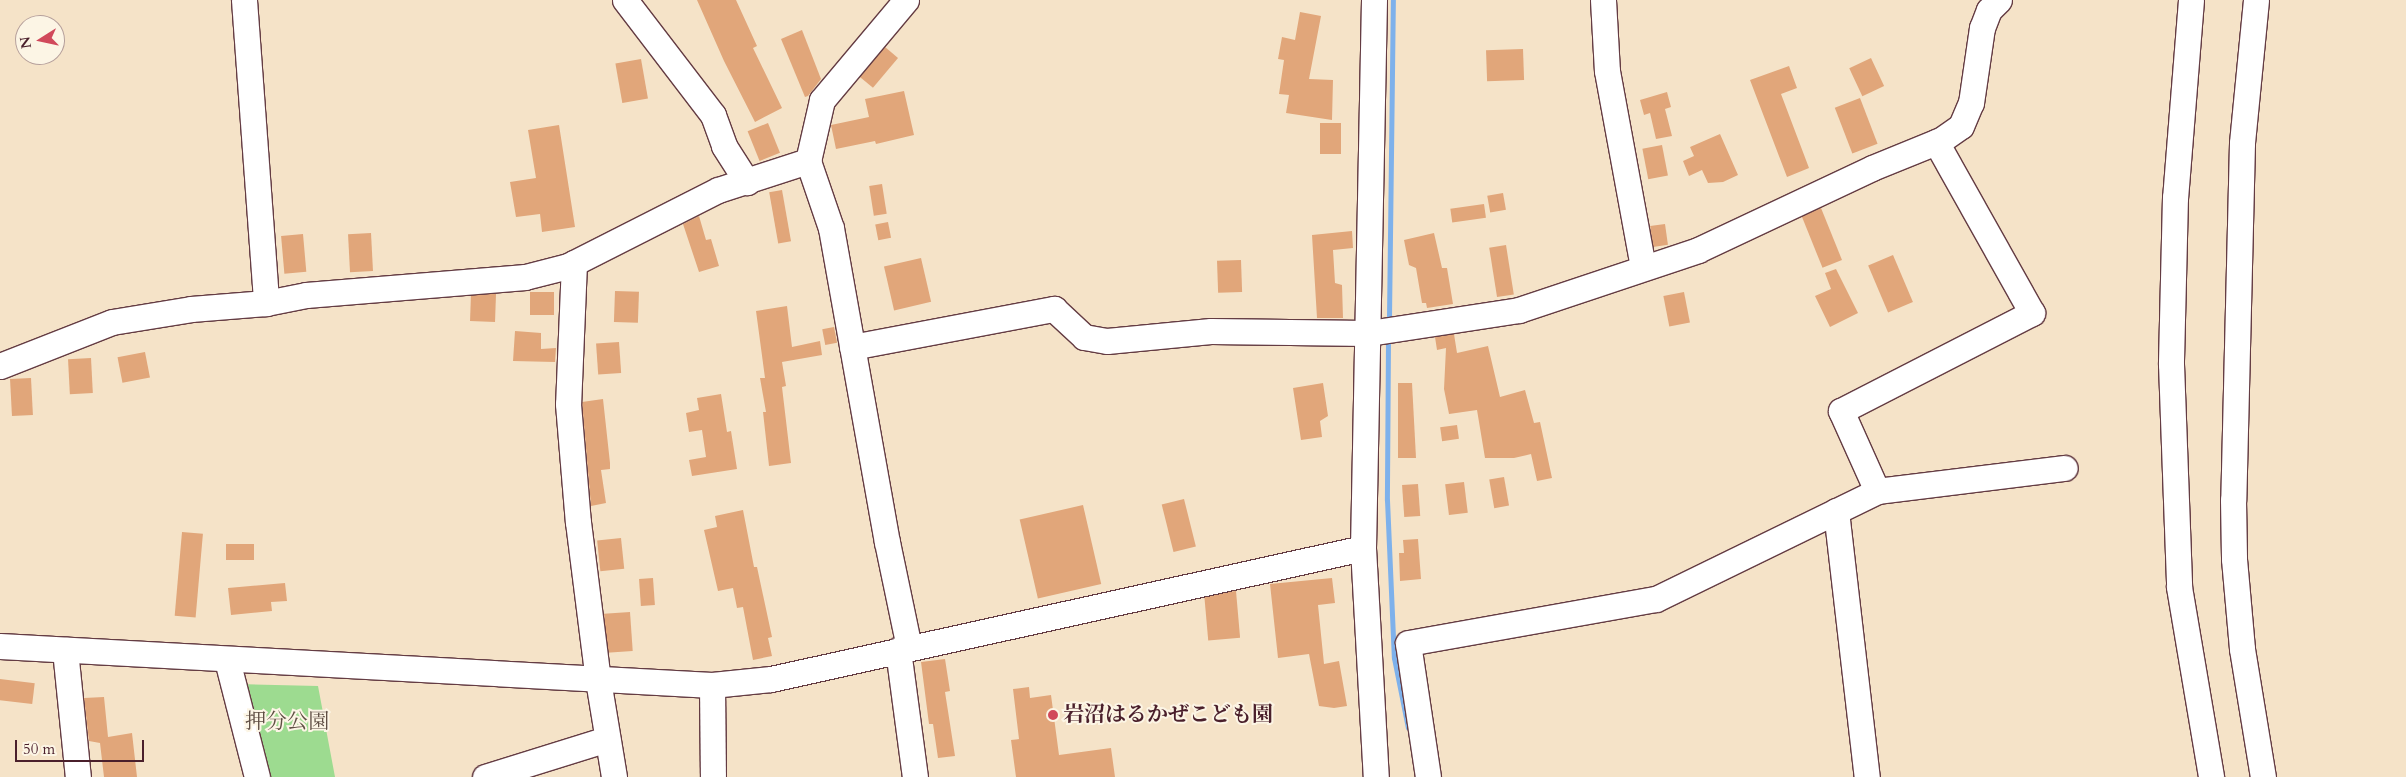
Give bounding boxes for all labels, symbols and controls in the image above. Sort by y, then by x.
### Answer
north arrow [15,15,65,65]
text: N [15,35,36,50]
place label: 岩沼はるかぜこども園 [1063,702,1273,728]
park label: 押分公園 [245,709,329,735]
marker: 岩沼はるかぜこども園 [1047,709,1059,721]
scale bar [18,730,146,762]
text: 50 m [23,739,55,759]

